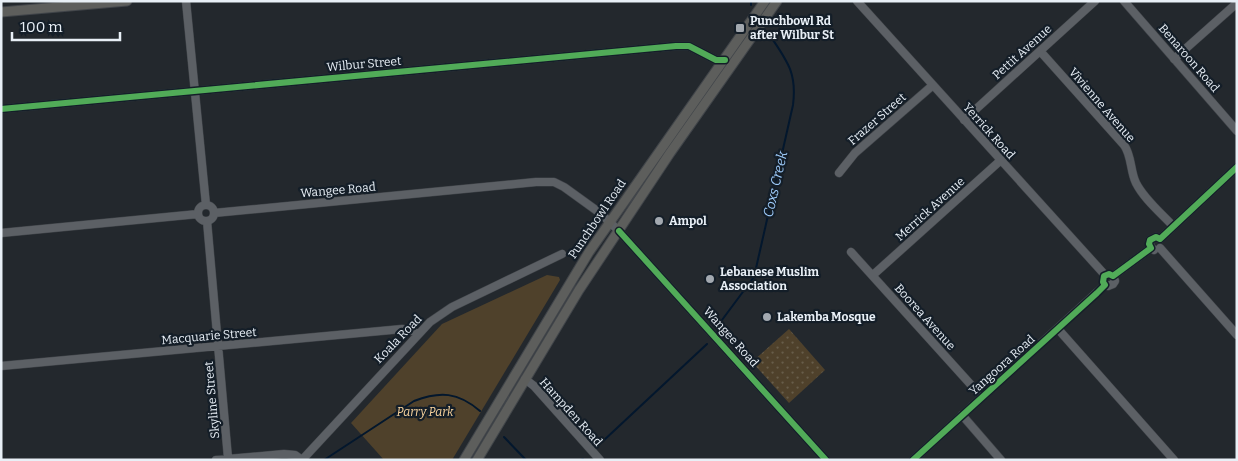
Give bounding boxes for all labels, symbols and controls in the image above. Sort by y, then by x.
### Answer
scale bar [12,10,120,42]
place label: Punchbowl Rd after Wilbur St [750,14,834,42]
text: 100 m [20,18,63,36]
street label: Benaroon Road [1156,21,1222,95]
marker: Punchbowl Rd after Wilbur St [734,22,746,34]
street label: Pettit Avenue [990,22,1054,82]
street label: Wilbur Street [326,54,402,74]
street label: Vivienne Avenue [1066,65,1138,145]
street label: Frazer Street [845,90,909,148]
street label: Yerrick Road [960,100,1018,162]
water label: Coxs Creek [760,149,791,219]
street label: Merrick Avenue [893,174,967,244]
street label: Punchbowl Road [565,177,629,261]
street label: Wangee Road [300,180,376,200]
place label: Ampol [669,214,707,228]
marker: Ampol [653,215,665,227]
place label: Lebanese Muslim Association [720,265,819,293]
marker: Lebanese Muslim Association [704,273,716,285]
street label: Boorea Avenue [892,281,958,353]
street label: Wangee Road [700,304,762,370]
place label: Lakemba Mosque [777,310,876,324]
marker: Lakemba Mosque [761,311,773,323]
street label: Koala Road [371,312,425,366]
street label: Macquarie Street [161,325,258,347]
street label: Yangoora Road [966,332,1038,398]
street label: Skyline Street [202,360,222,439]
street label: Hampden Road [537,375,605,449]
park label: Parry Park [396,405,454,419]

